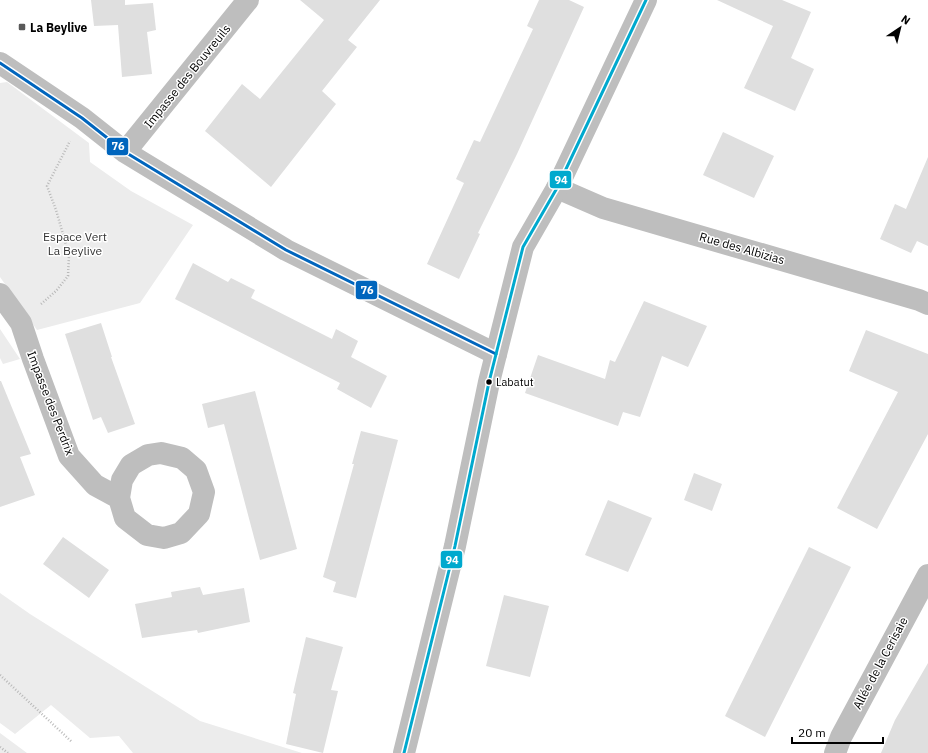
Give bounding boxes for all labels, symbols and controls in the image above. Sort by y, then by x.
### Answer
north arrow [880,8,920,48]
text: N [898,12,913,28]
place label: La Beylive [30,20,88,35]
street label: Impasse des Bouvreuils [141,21,234,131]
marker: La Beylive [17,22,27,32]
line badge: 76 [106,137,129,156]
text: 76 [111,139,125,153]
line badge: 94 [549,170,572,189]
text: 94 [554,173,568,187]
park label: Espace Vert La Beylive [43,229,107,258]
street label: Rue des Albizias [698,229,786,267]
line badge: 76 [355,280,378,300]
text: 76 [360,283,374,297]
street label: Impasse des Perdrix [24,349,78,457]
place label: Labatut [496,375,534,389]
marker: Labatut [484,377,494,387]
line badge: 94 [440,550,463,569]
text: 94 [445,553,459,567]
street label: Allée de la Cerisaie [849,614,911,712]
scale bar [792,719,883,745]
text: 20 m [798,725,826,740]

